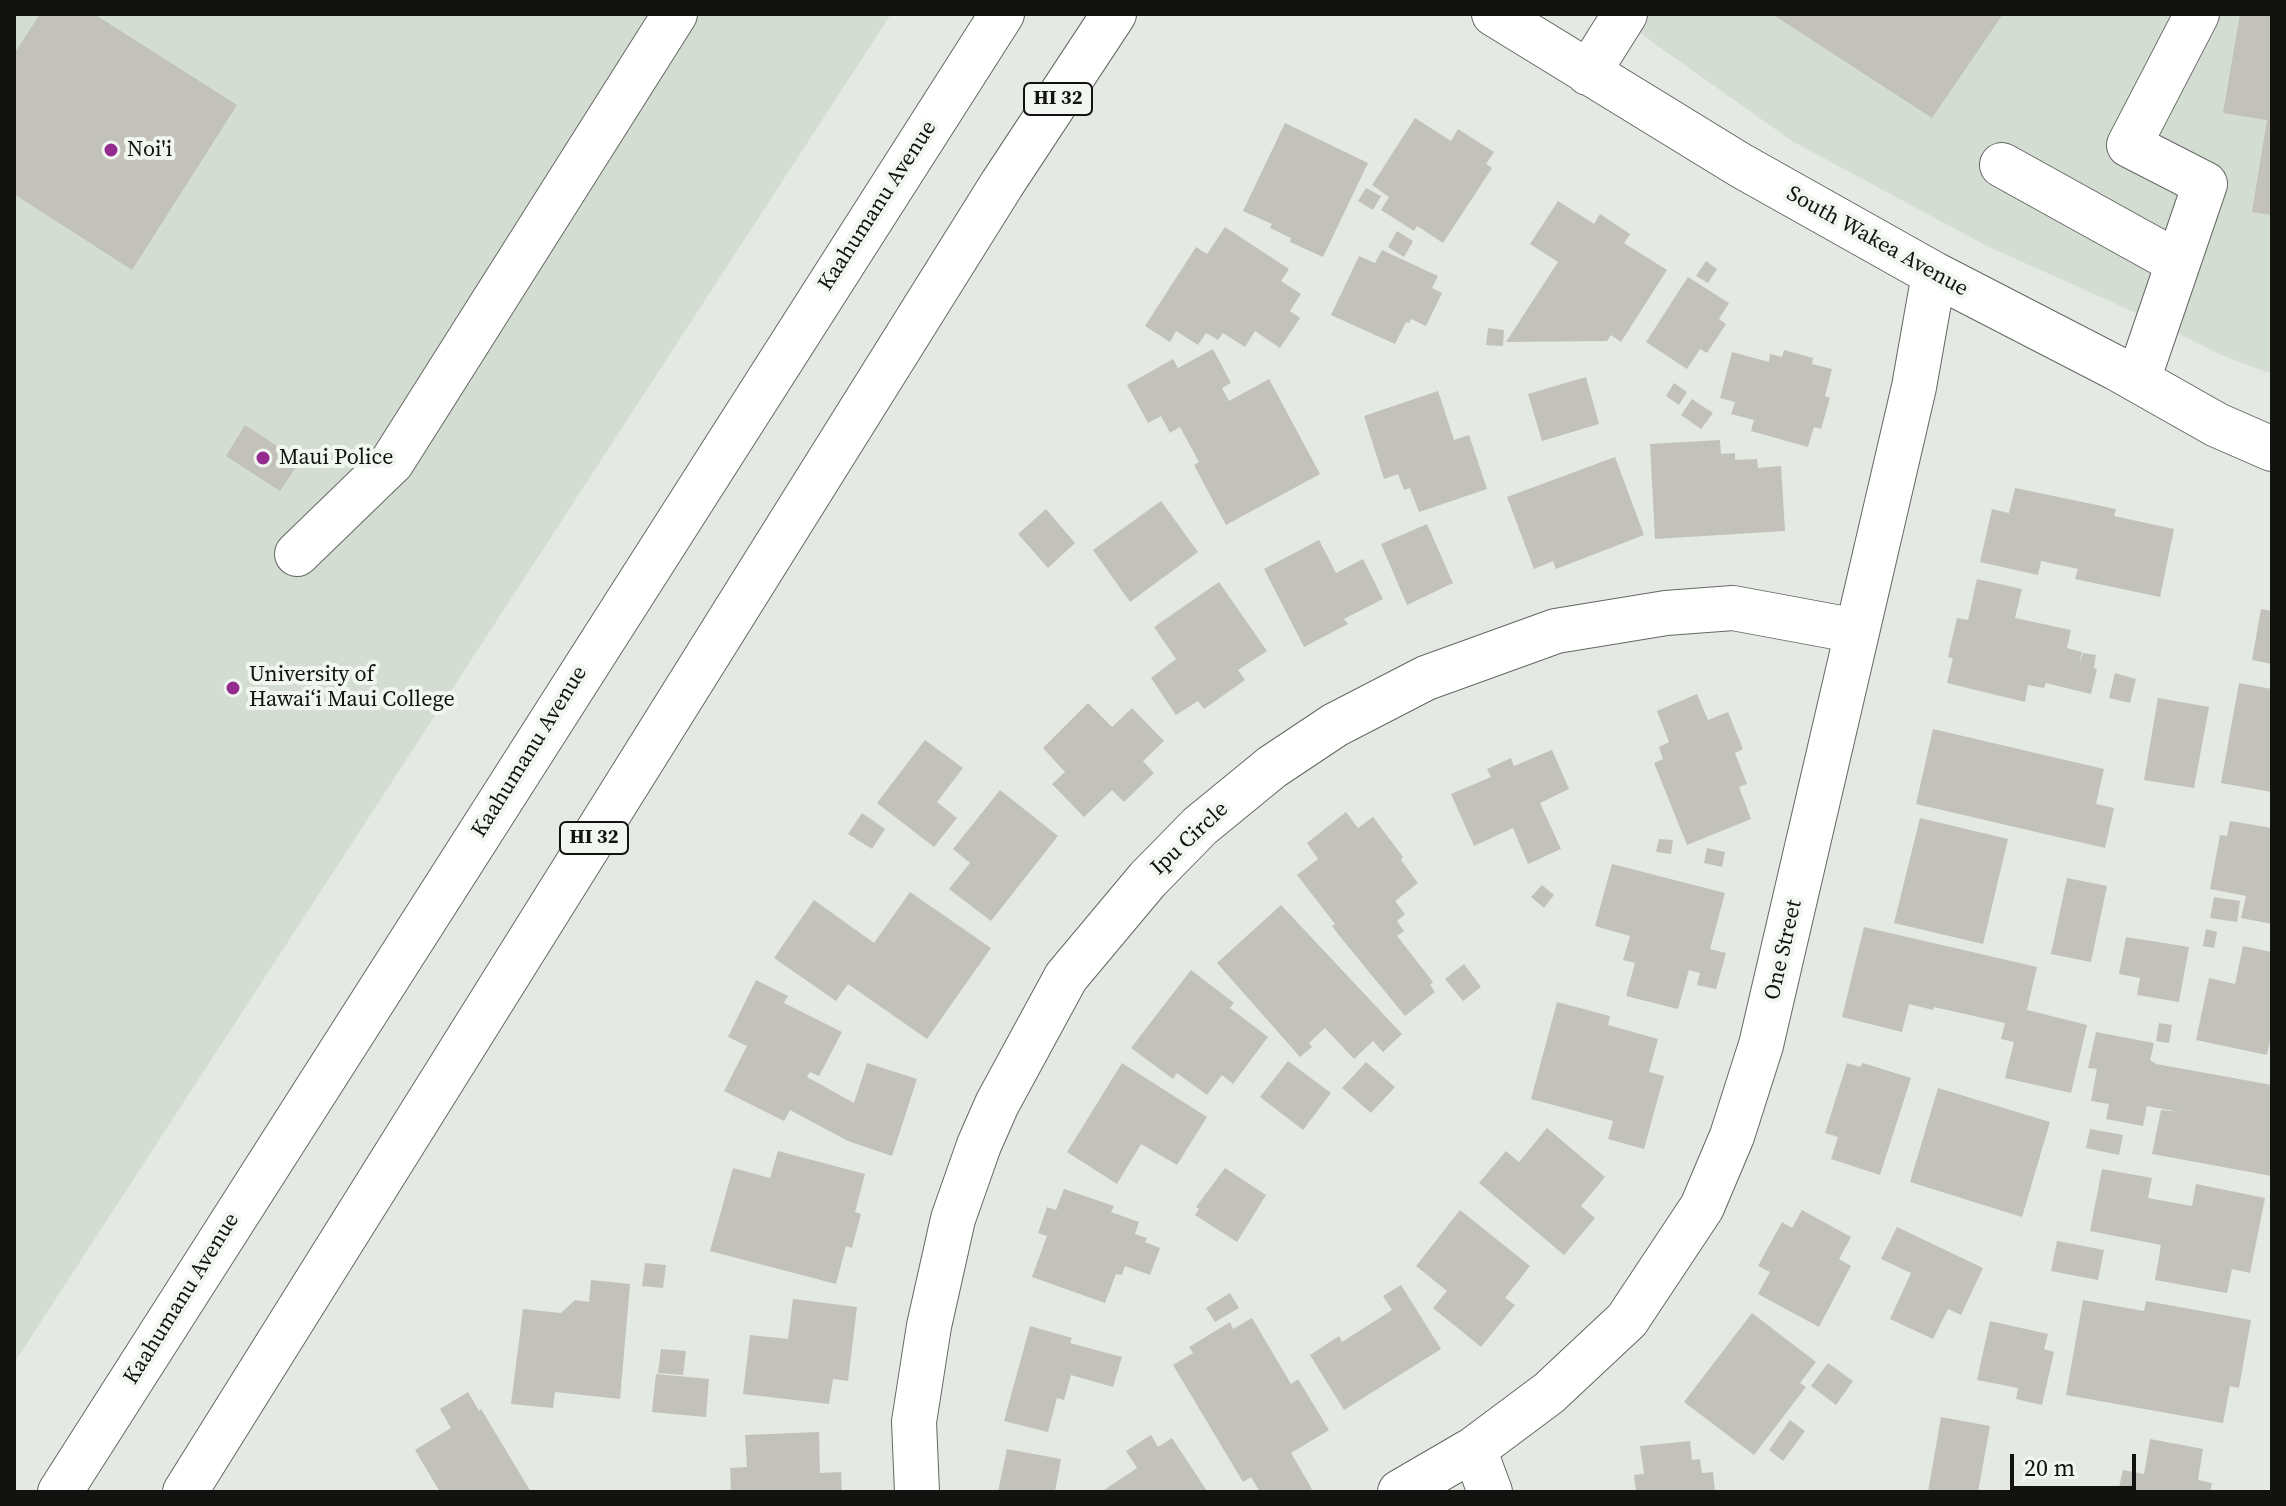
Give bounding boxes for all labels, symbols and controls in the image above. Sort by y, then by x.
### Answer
road number: HI 32 [1024,83,1092,115]
street label: Kaahumanu Avenue [813,116,943,296]
place label: Noi'i [127,137,172,163]
marker: Noi'i [102,141,120,159]
street label: South Wakea Avenue [1782,181,1972,303]
place label: Maui Police [279,445,394,471]
marker: Maui Police [254,449,272,467]
street label: Kaahumanu Avenue [467,661,593,843]
place label: University of Hawai‘i Maui College [249,662,455,714]
marker: University of Hawai‘i Maui College [224,679,242,697]
street label: Ipu Circle [1146,797,1234,881]
road number: HI 32 [560,822,628,854]
street label: One Street [1760,897,1808,1003]
street label: Kaahumanu Avenue [119,1208,245,1390]
scale bar [2014,1438,2140,1488]
text: 20 m [2024,1451,2075,1484]

